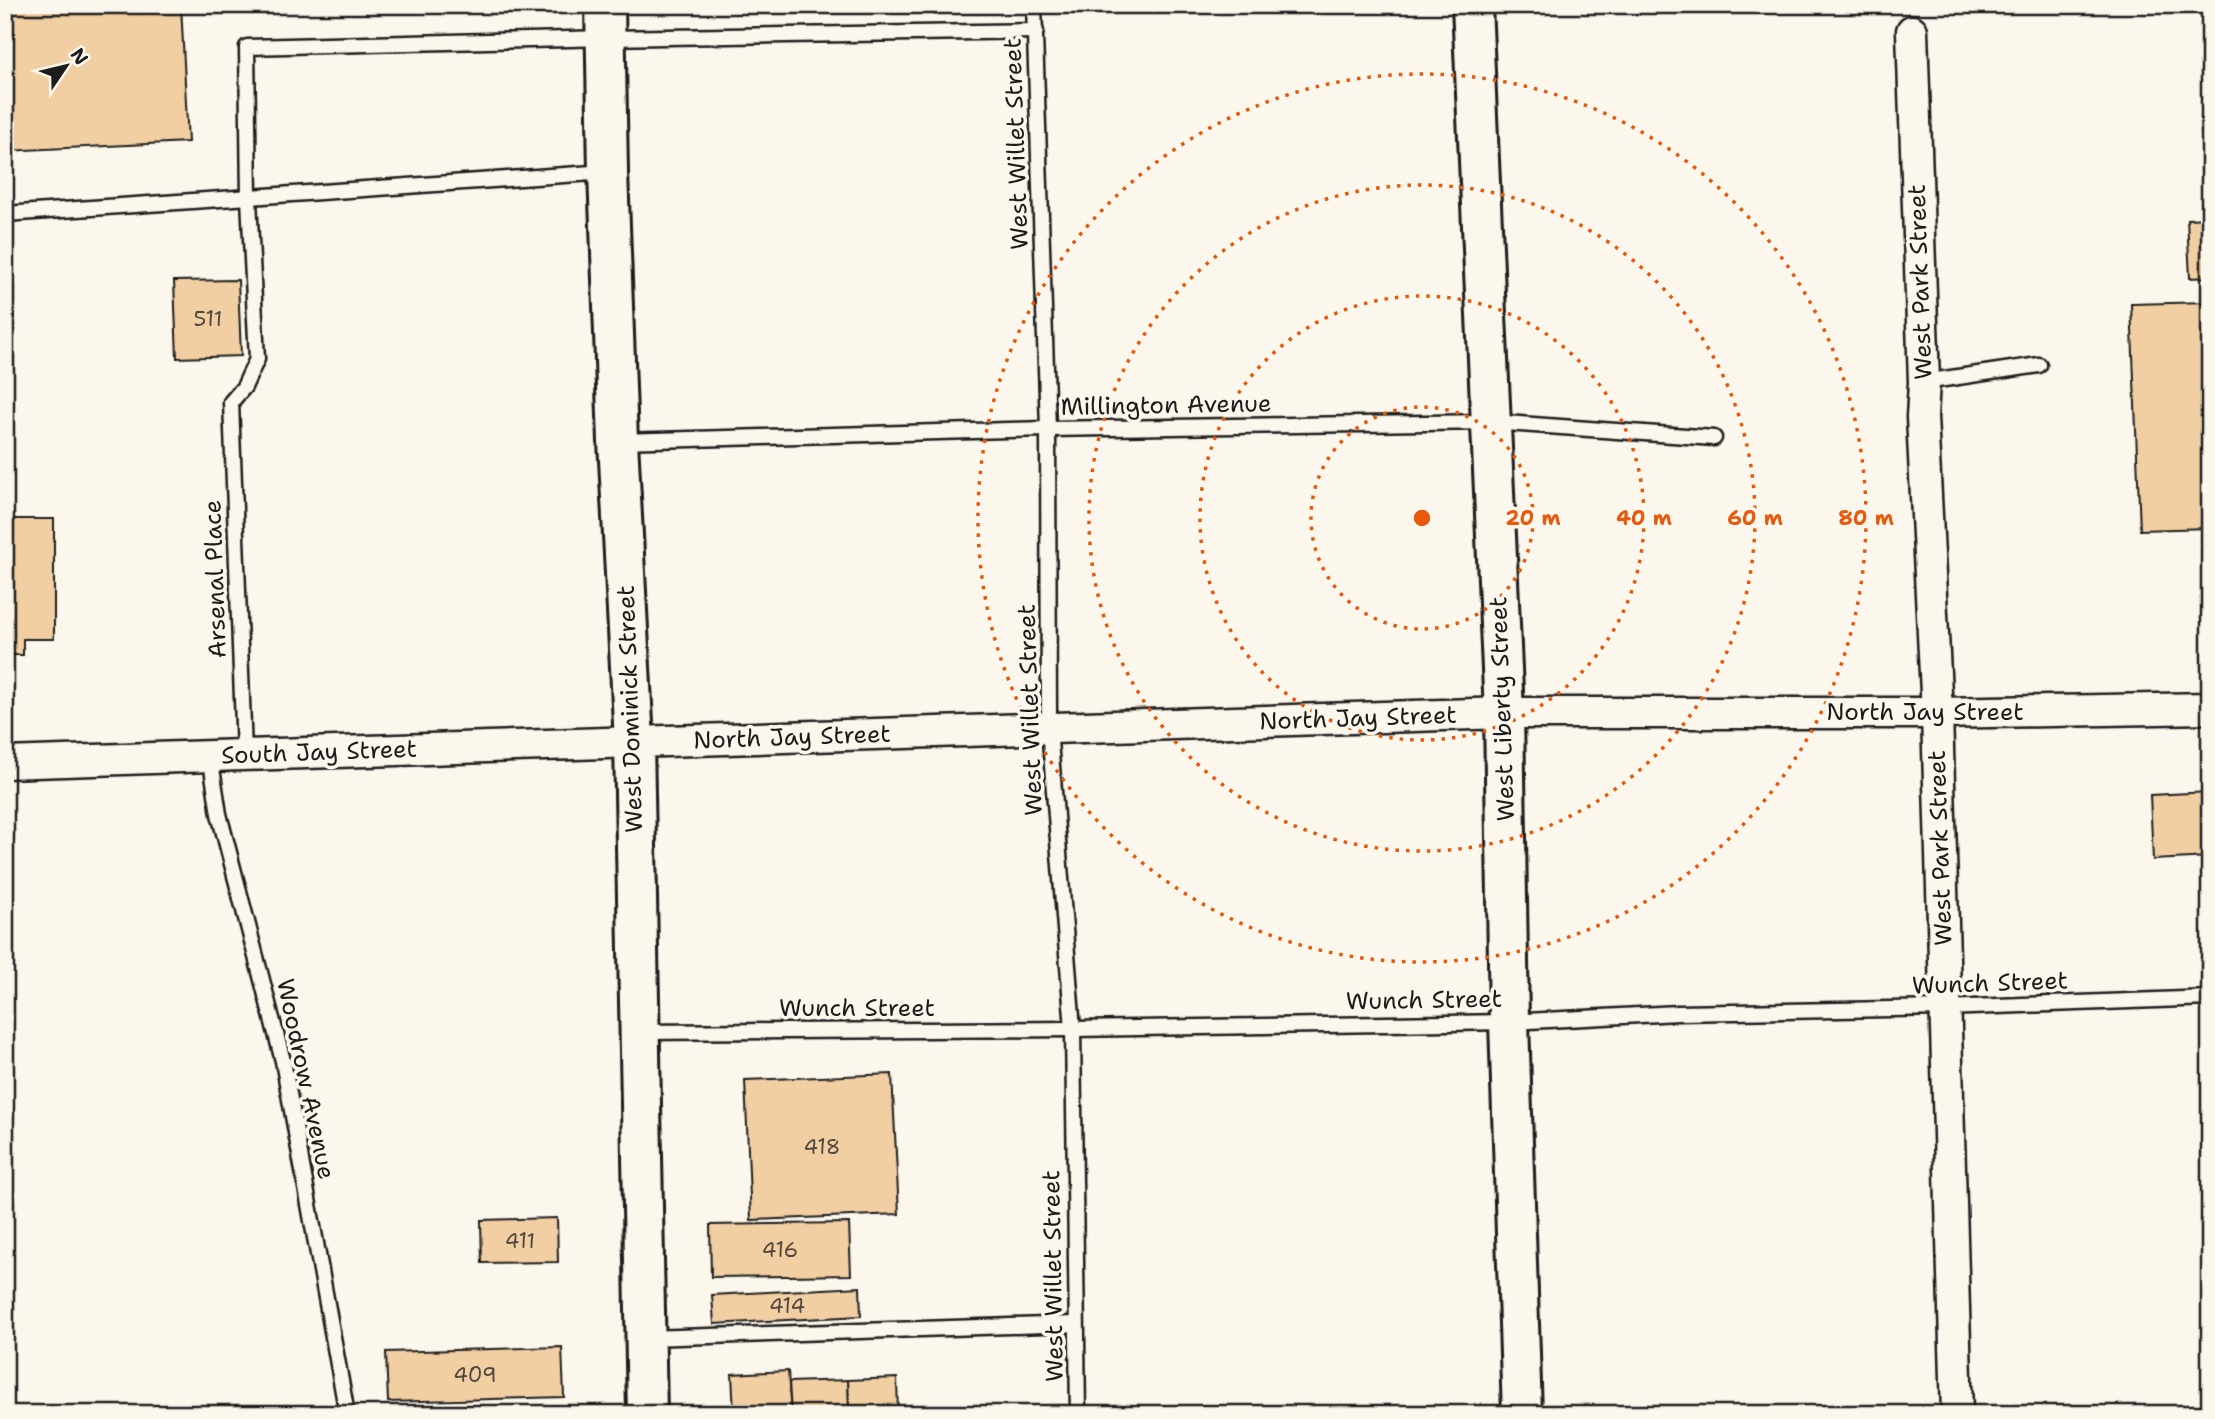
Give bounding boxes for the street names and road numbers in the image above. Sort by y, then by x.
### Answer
street label: West Willet Street [996,38,1036,250]
street label: West Park Street [1901,184,1939,380]
street label: Millington Avenue [1060,387,1272,423]
street label: Arsenal Place [196,499,234,659]
street label: West Dominick Street [610,585,650,833]
street label: West Liberty Street [1482,596,1522,822]
street label: West Willet Street [1010,604,1050,816]
street label: North Jay Street [1826,696,2024,728]
street label: North Jay Street [1259,699,1457,737]
street label: North Jay Street [693,718,891,756]
street label: South Jay Street [221,733,417,771]
street label: West Park Street [1921,750,1959,946]
street label: Wunch Street [1911,964,2069,1002]
street label: Woodrow Avenue [269,976,343,1182]
street label: Wunch Street [1346,983,1502,1017]
street label: Wunch Street [779,992,935,1024]
street label: West Willet Street [1035,1170,1071,1382]

